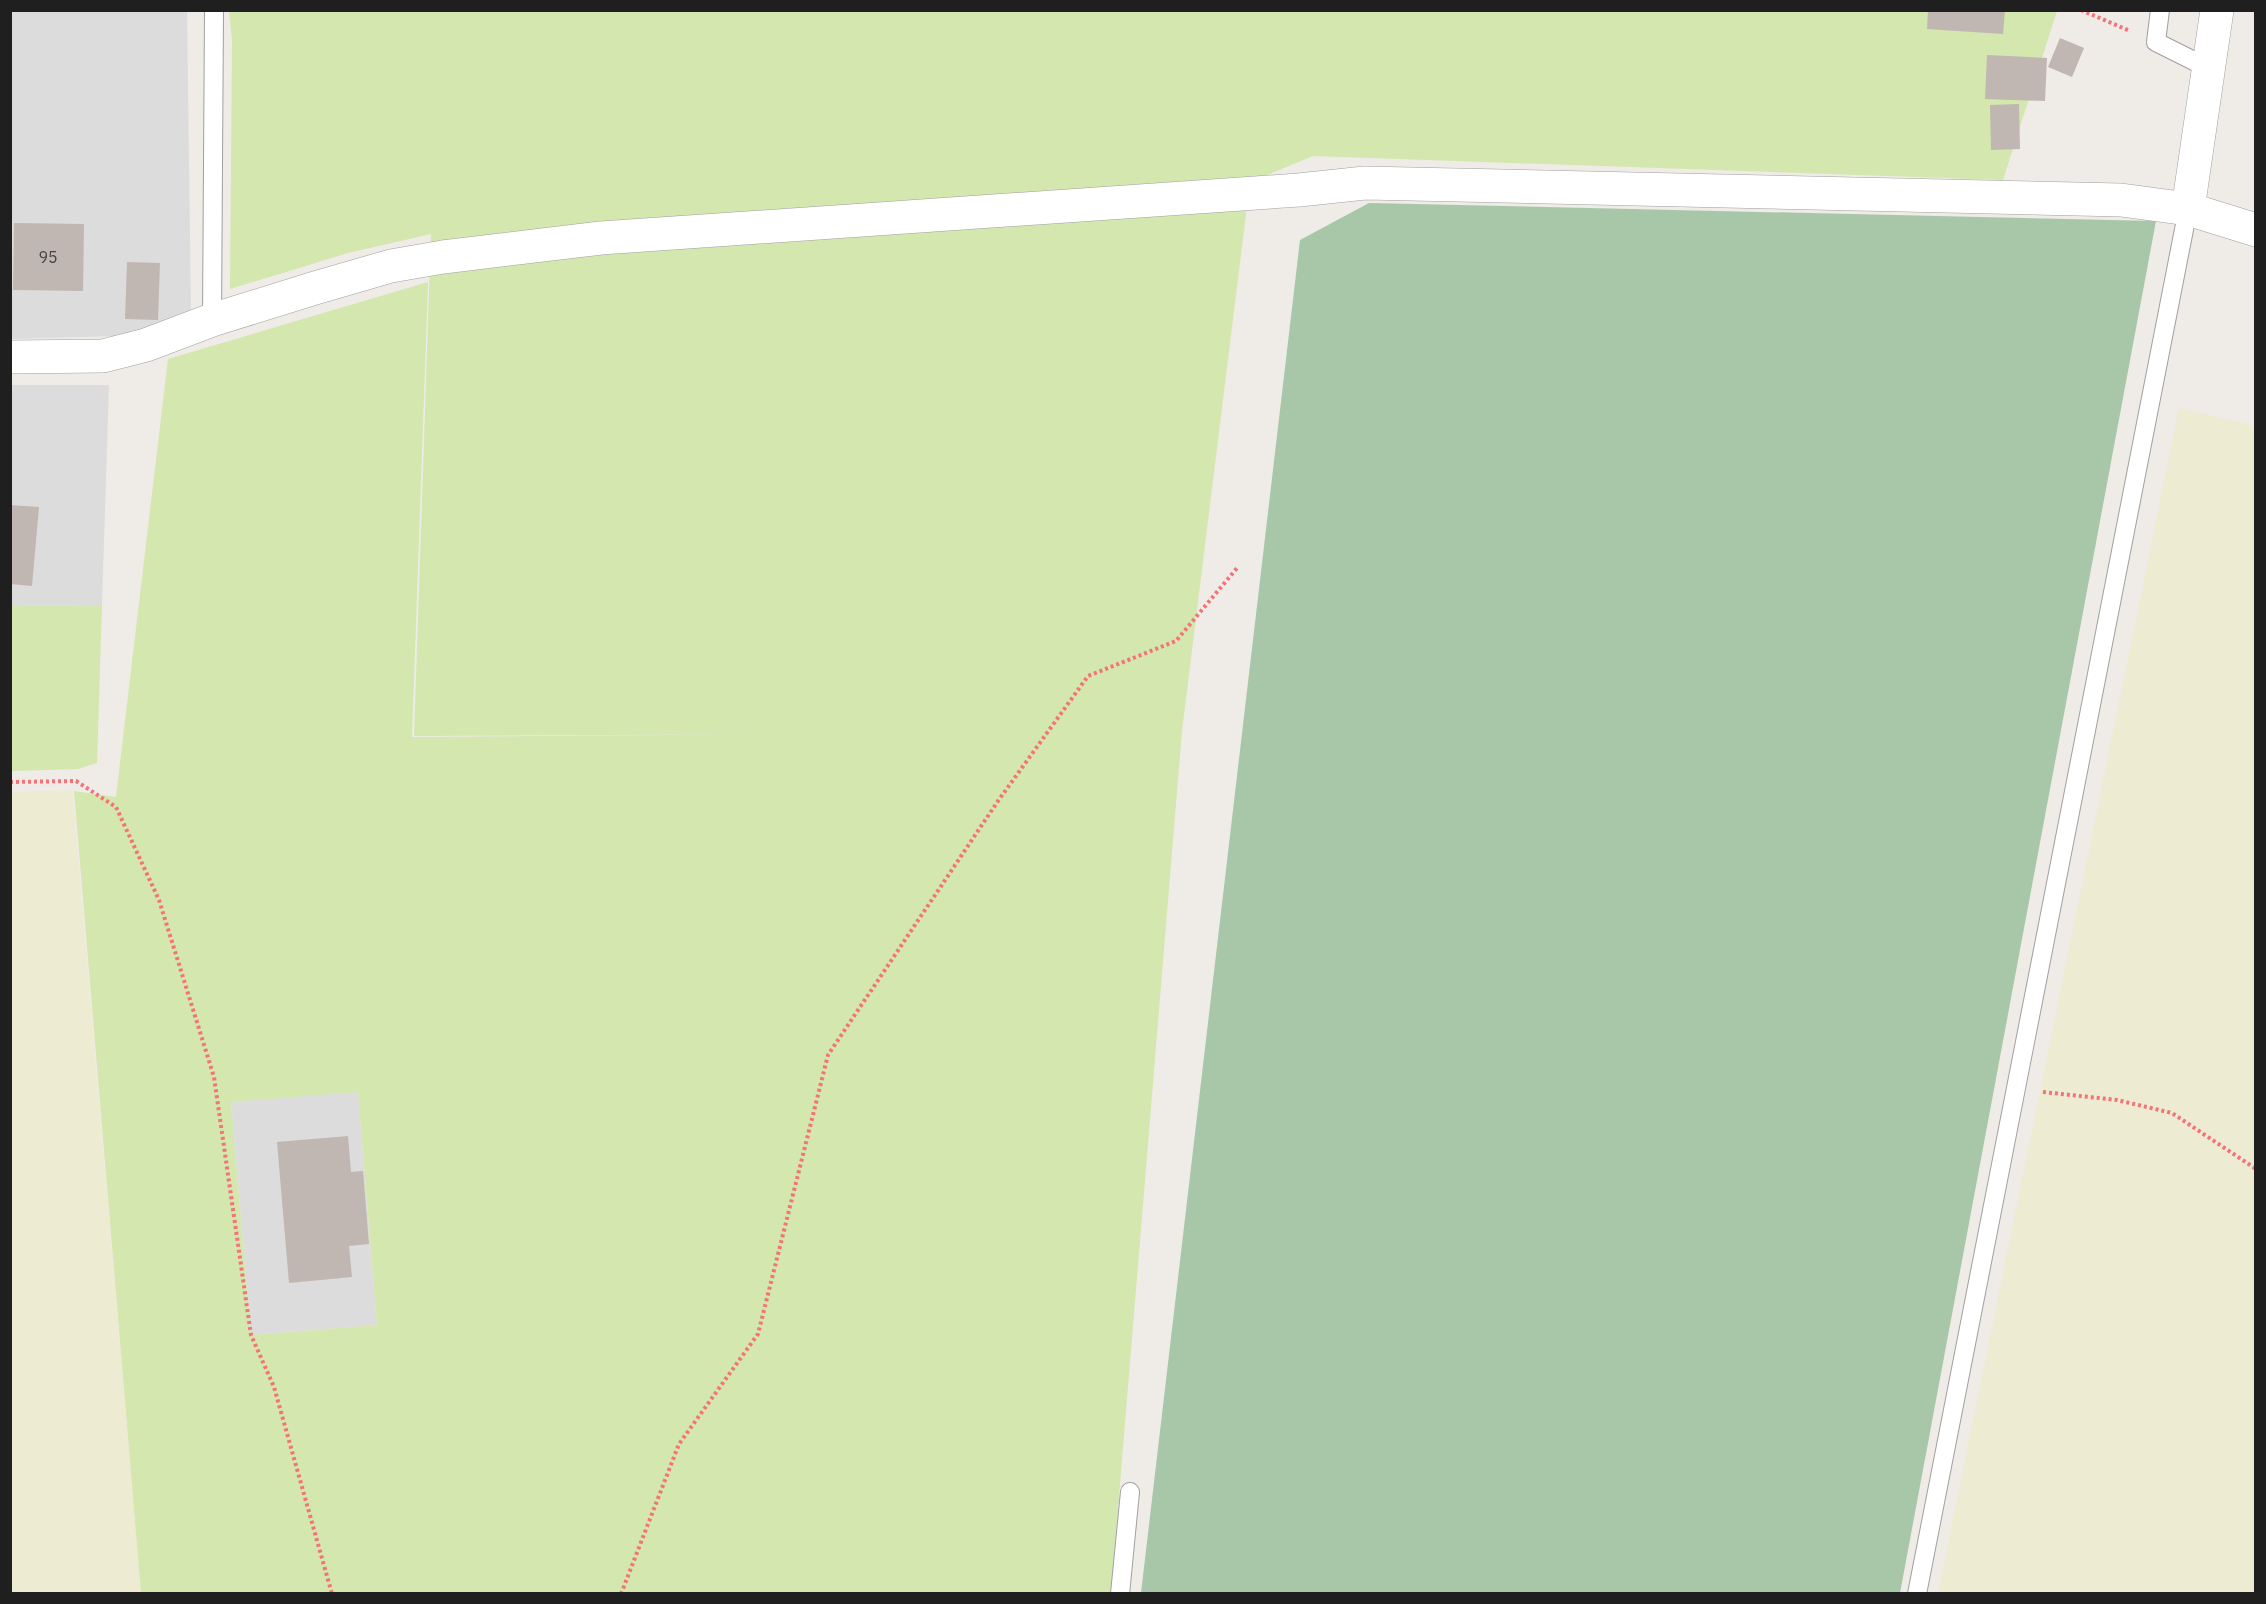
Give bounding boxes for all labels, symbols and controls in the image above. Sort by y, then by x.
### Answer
house number: 95 [38,247,58,267]

